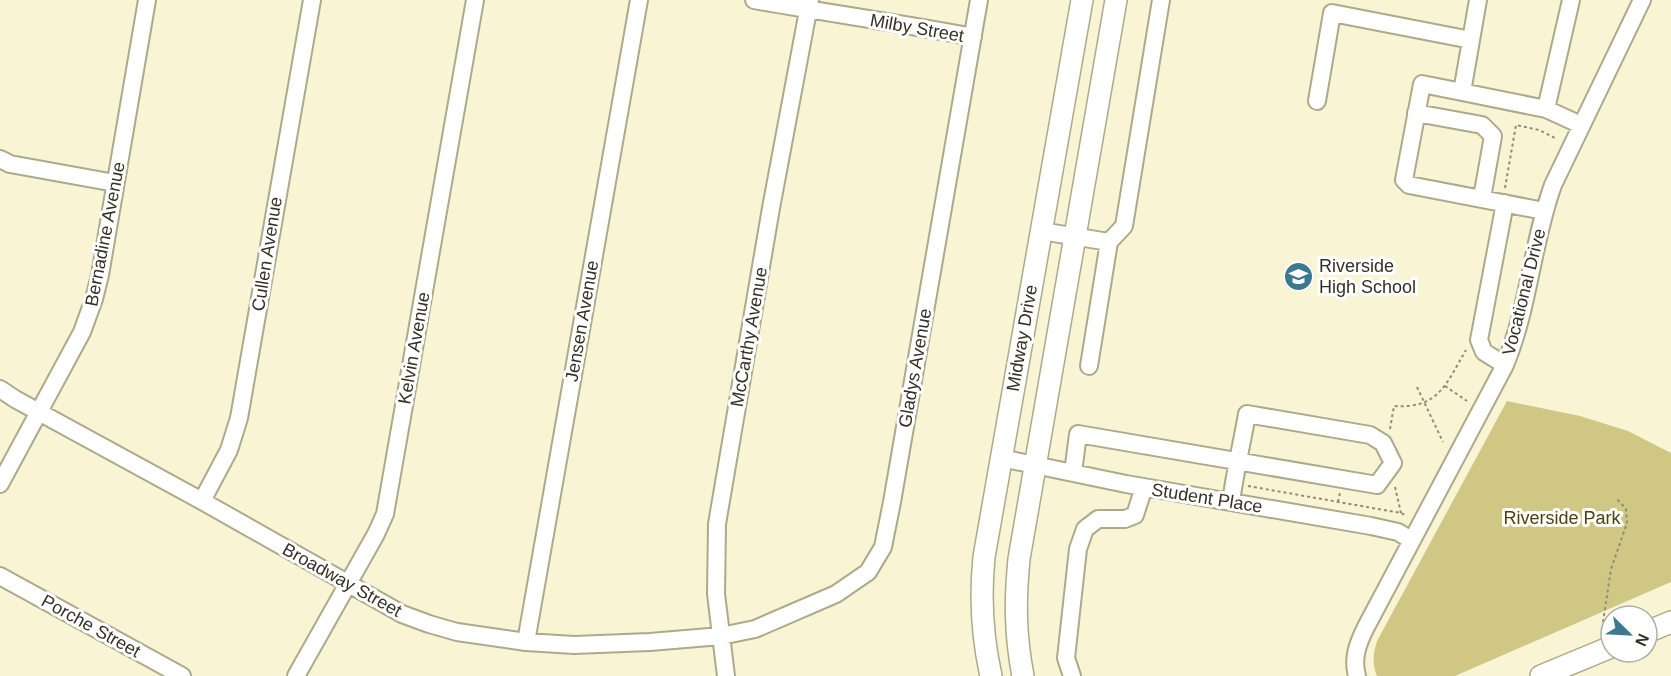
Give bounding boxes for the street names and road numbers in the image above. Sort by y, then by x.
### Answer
street label: Milby Street [868,10,966,46]
street label: Bernadine Avenue [81,160,129,308]
street label: Cullen Avenue [248,195,286,313]
street label: Vocational Drive [1499,226,1549,358]
street label: Jensen Avenue [561,259,603,383]
street label: McCarthy Avenue [727,265,771,409]
street label: Midway Drive [1003,283,1041,393]
street label: Kelvin Avenue [394,290,434,406]
street label: Gladys Avenue [895,307,935,429]
street label: Student Place [1150,479,1264,517]
street label: Broadway Street [279,539,405,621]
street label: Porche Street [38,591,144,661]

